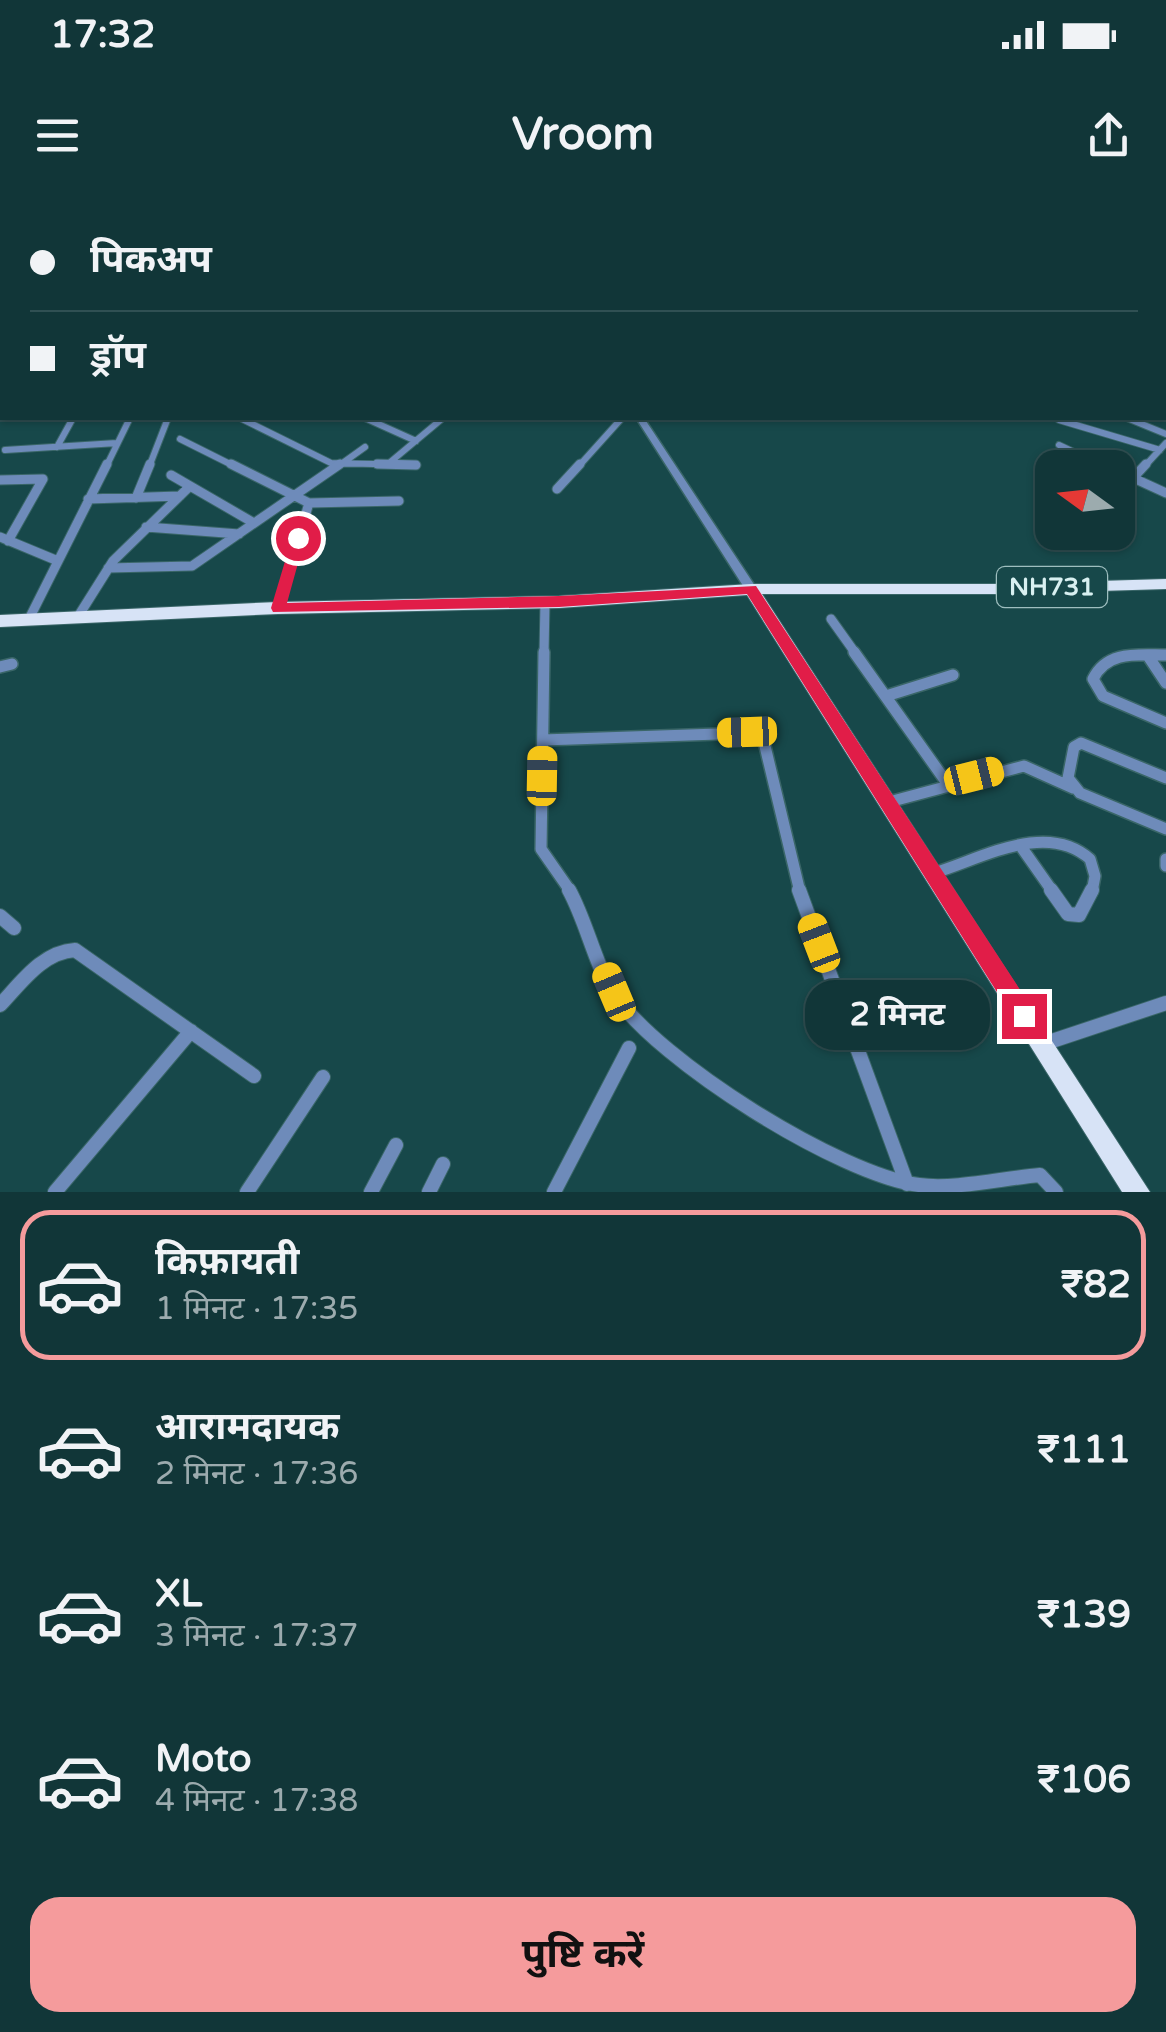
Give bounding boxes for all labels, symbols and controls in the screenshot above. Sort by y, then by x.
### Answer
text: 17:32 [50,12,155,58]
icon: menu [30,108,85,163]
text: Vroom [512,108,654,162]
icon: share [1081,108,1136,163]
text: पिकअप [90,237,212,283]
text: ड्रॉप [90,333,146,379]
north arrow [1035,450,1135,550]
map controls [1035,450,1135,550]
route start [276,516,321,561]
road number: NH731 [997,567,1107,607]
car [716,716,778,748]
car [526,746,558,806]
car [941,754,1007,798]
car [794,910,844,976]
car [588,959,640,1025]
callout: 2 मिनट [804,981,989,1051]
route end [1002,994,1047,1039]
text: 2 मिनट [850,996,945,1034]
text: किफ़ायती [155,1239,299,1285]
icon: car [35,1240,125,1330]
text: ₹82 [1061,1262,1131,1308]
text: 1 मिनट · 17:35 [155,1290,358,1328]
text: आरामदायक [155,1404,339,1450]
icon: car [35,1405,125,1495]
text: ₹111 [1037,1427,1131,1473]
text: 2 मिनट · 17:36 [155,1455,358,1493]
icon: car [35,1570,125,1660]
text: XL [155,1571,202,1617]
text: ₹139 [1037,1592,1131,1638]
text: 3 मिनट · 17:37 [155,1617,358,1655]
icon: car [35,1735,125,1825]
text: Moto [155,1736,251,1782]
text: ₹106 [1037,1757,1131,1803]
text: 4 मिनट · 17:38 [155,1782,358,1820]
button: पुष्टि करें [30,1897,1136,2012]

